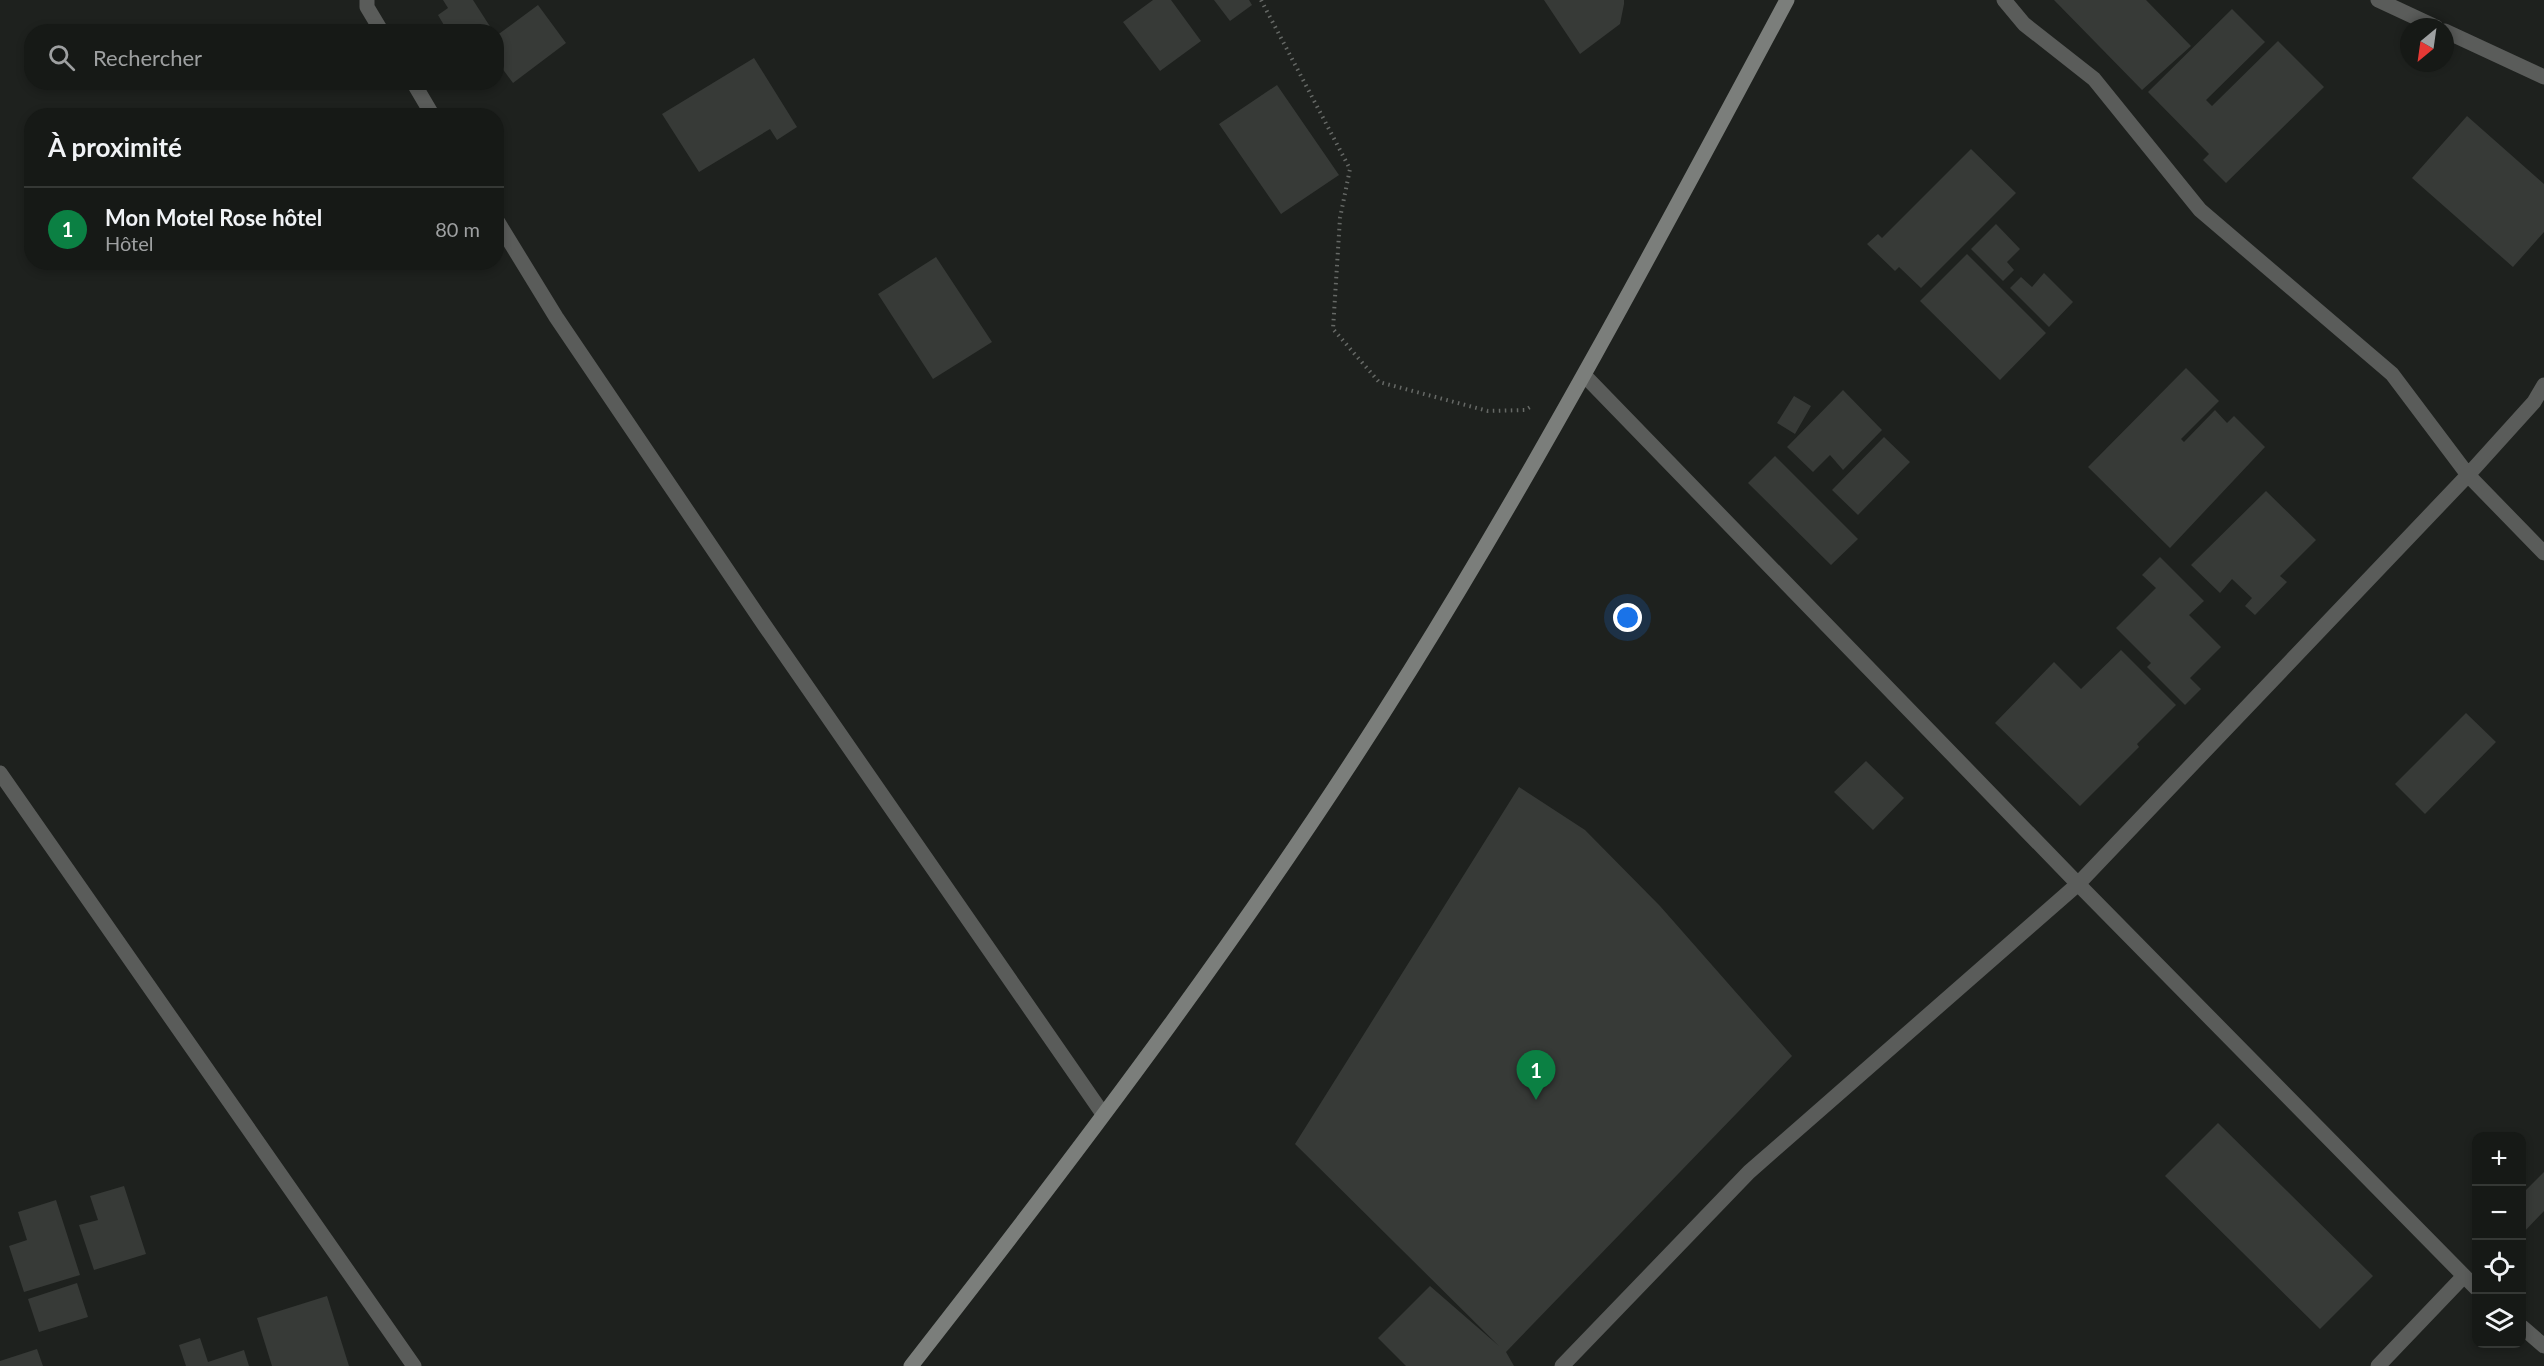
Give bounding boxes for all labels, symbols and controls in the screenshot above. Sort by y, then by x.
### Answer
north arrow [2400,18,2454,72]
search box [24,24,504,90]
icon: search [45,41,78,74]
text: Rechercher [93,44,202,71]
text: À proximité [48,131,182,163]
text: Mon Motel Rose hôtel [105,204,322,231]
text: 1 [62,217,73,241]
text: 80 m [435,217,480,241]
text: Hôtel [105,231,154,255]
your location [1613,603,1642,632]
pin: 1 [1516,1050,1556,1100]
map controls [2472,1132,2526,1348]
button: + [2472,1132,2526,1186]
button: − [2472,1186,2526,1240]
button: locate [2472,1240,2526,1294]
button: layers [2472,1294,2526,1348]

